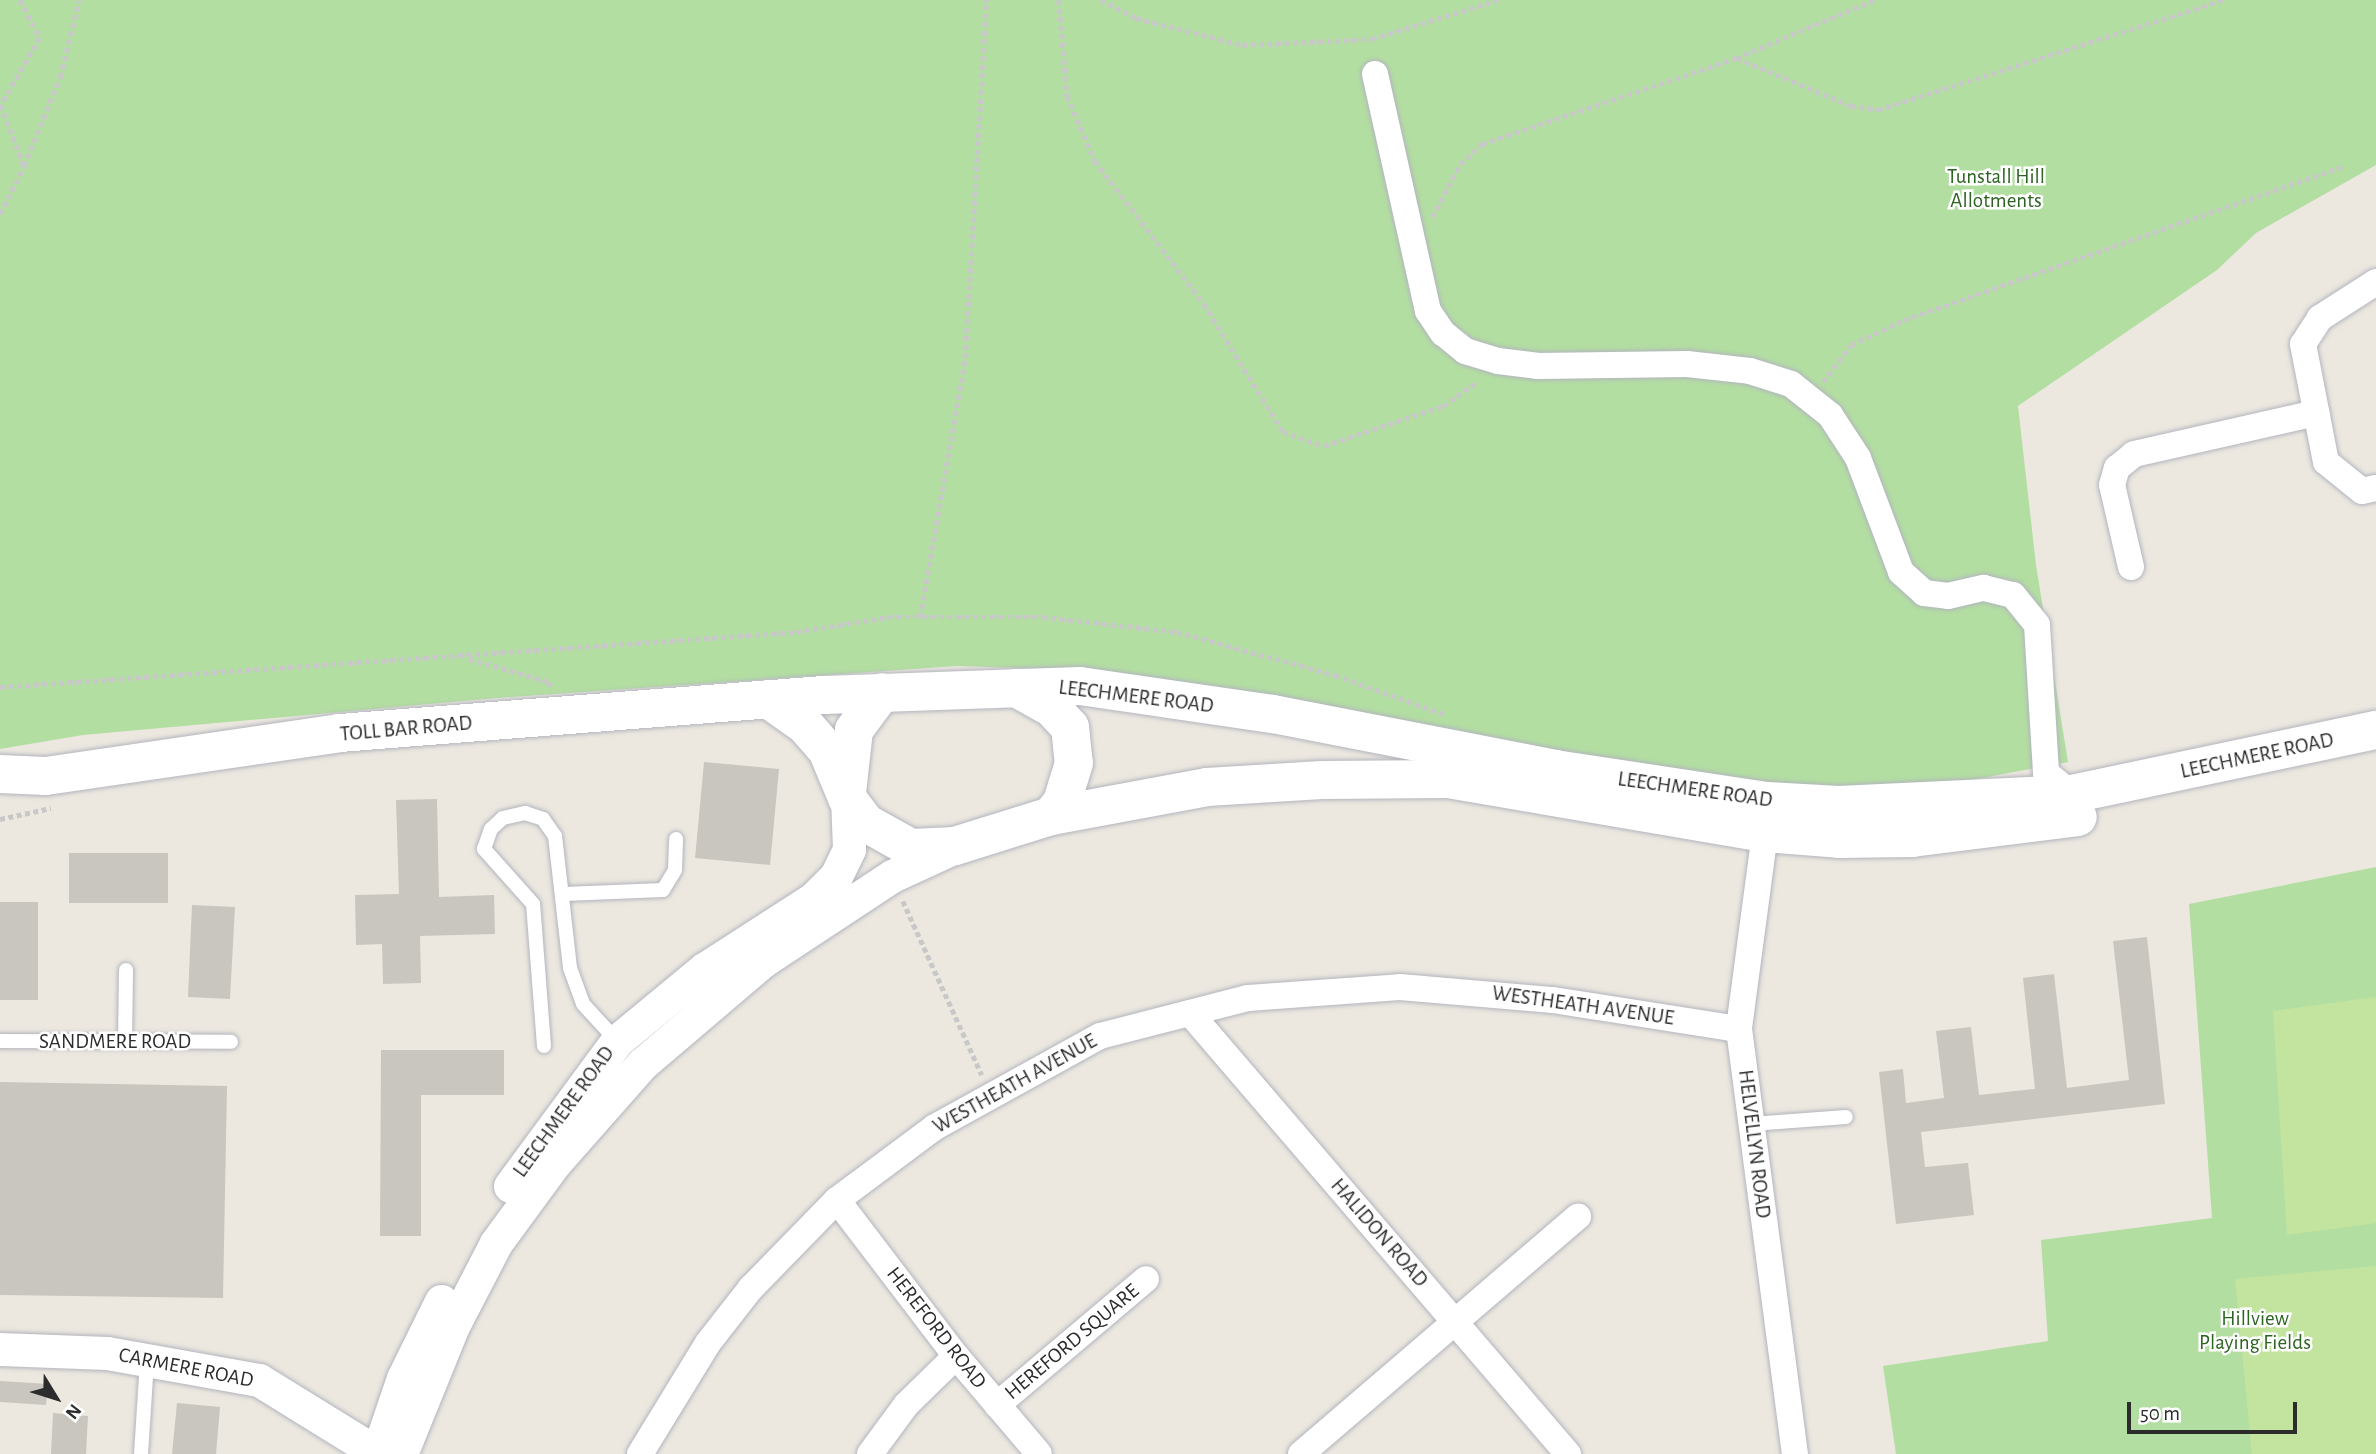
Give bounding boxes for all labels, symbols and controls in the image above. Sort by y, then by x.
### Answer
park label: Tunstall Hill Allotments [1947,164,2045,214]
street label: LEECHMERE ROAD [1057,675,1215,719]
street label: TOLL BAR ROAD [339,711,473,747]
street label: LEECHMERE ROAD [2178,727,2336,785]
street label: LEECHMERE ROAD [1616,767,1774,813]
street label: WESTHEATH AVENUE [1490,981,1676,1031]
street label: WESTHEATH AVENUE [929,1028,1101,1140]
street label: SANDMERE ROAD [39,1029,191,1055]
street label: LEECHMERE ROAD [508,1041,620,1183]
street label: HELVELLYN ROAD [1732,1068,1776,1220]
street label: HALIDON ROAD [1325,1174,1433,1292]
street label: HEREFORD ROAD [881,1262,991,1394]
street label: HEREFORD SQUARE [1000,1279,1144,1405]
park label: Hillview Playing Fields [2199,1306,2311,1356]
street label: CARMERE ROAD [116,1343,256,1393]
north arrow [21,1363,91,1433]
scale bar [2131,1388,2301,1432]
text: N [61,1400,84,1422]
text: 50 m [2140,1403,2180,1424]

